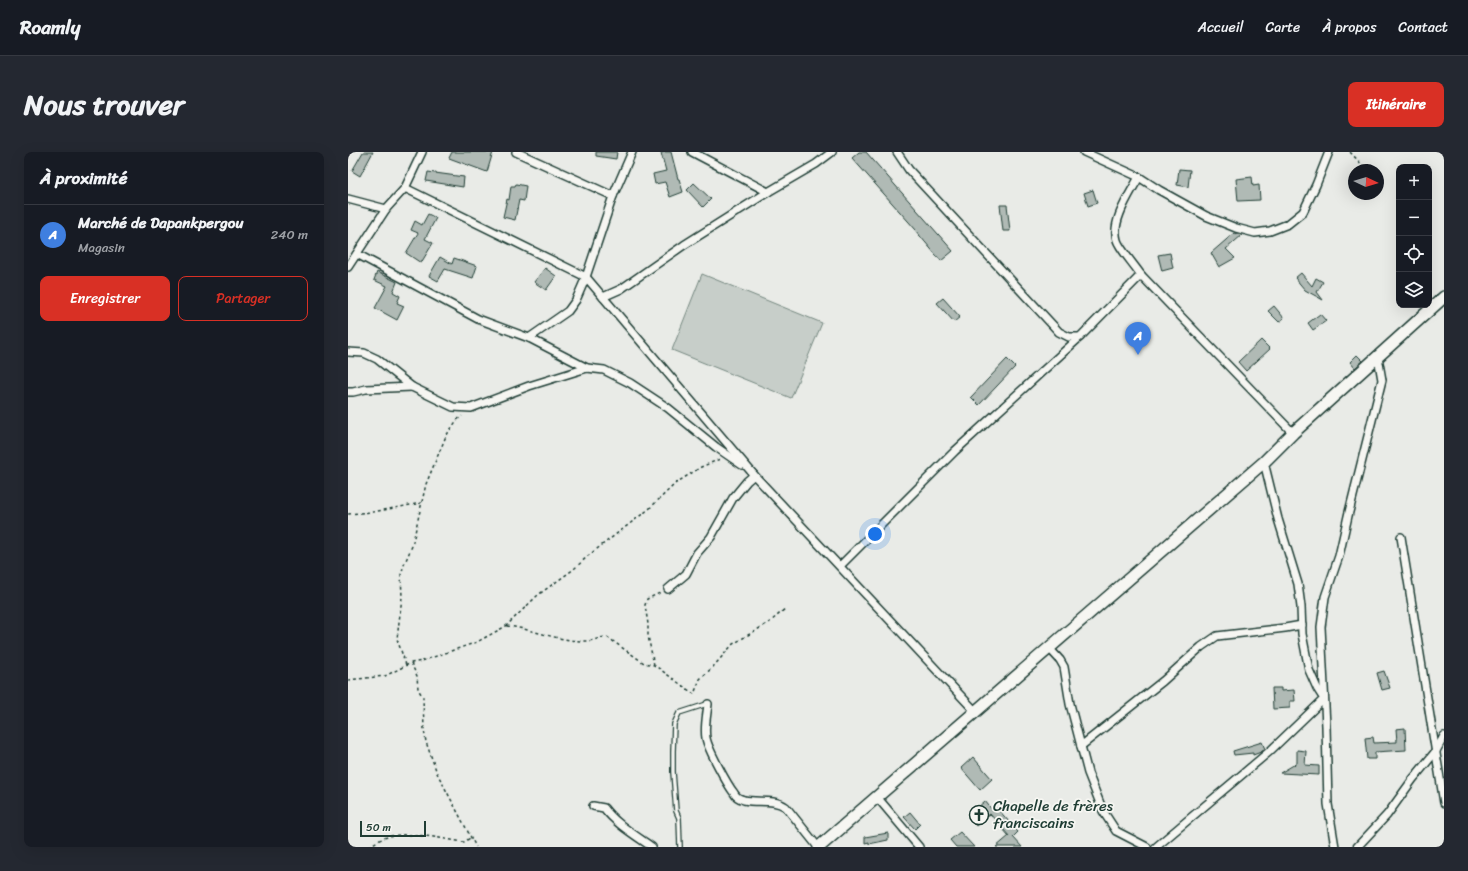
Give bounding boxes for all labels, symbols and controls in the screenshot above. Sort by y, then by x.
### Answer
text: Roamly [20,11,80,44]
text: Accueil [1198,15,1244,40]
text: Carte [1266,15,1300,40]
text: À propos [1322,15,1376,40]
text: Contact [1398,15,1448,40]
text: Nous trouver [24,80,184,129]
button: Itinéraire [1348,82,1444,127]
text: À proximité [40,163,127,193]
north arrow [1348,164,1384,200]
map controls [1396,164,1432,308]
button: + [1396,164,1432,200]
button: − [1396,200,1432,236]
text: Marché de Dapankpergou [78,210,243,236]
text: A [49,223,57,246]
text: 240 m [271,223,308,246]
text: Magasin [78,236,125,259]
button: locate [1396,236,1432,272]
button: layers [1396,272,1432,308]
button: Enregistrer [40,276,170,321]
button: Partager [178,276,308,321]
pin: A [1125,322,1151,355]
your location [865,524,885,544]
place label: Chapelle de frères franciscains [993,793,1114,836]
church icon: Chapelle de frères franciscains [968,804,990,826]
text: 50 m [366,818,391,837]
scale bar [360,819,426,838]

